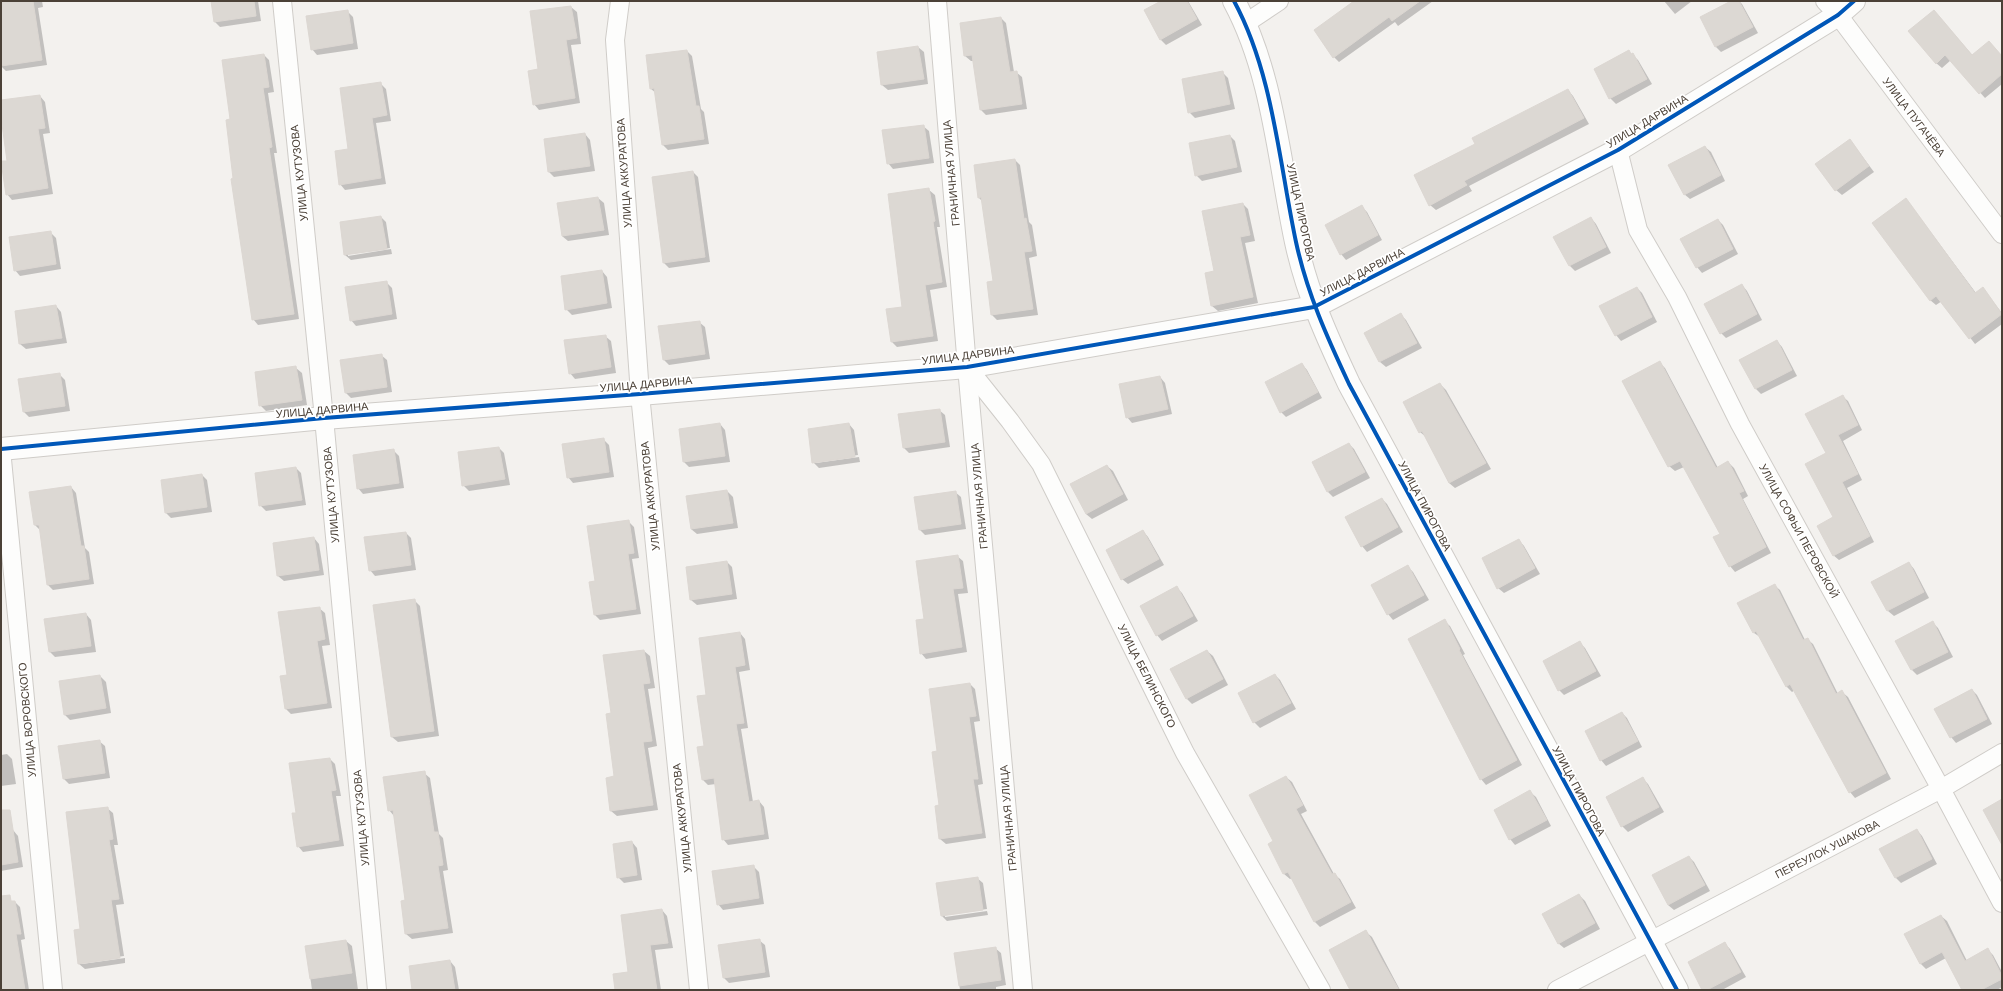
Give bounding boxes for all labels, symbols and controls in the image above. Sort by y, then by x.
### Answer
street label: УЛИЦА ПУГАЧЁВА [1880,75,1948,159]
street label: УЛИЦА ДАРВИНА [1604,92,1690,150]
street label: УЛИЦА АККУРАТОВА [614,117,634,228]
street label: ГРАНИЧНАЯ УЛИЦА [940,119,962,227]
street label: УЛИЦА КУТУЗОВА [288,124,310,222]
street label: УЛИЦА ПИРОГОВА [1285,162,1317,263]
street label: УЛИЦА ДАРВИНА [1318,245,1407,298]
street label: УЛИЦА ДАРВИНА [921,343,1015,367]
street label: УЛИЦА ДАРВИНА [599,374,693,394]
street label: УЛИЦА ДАРВИНА [275,400,369,420]
street label: УЛИЦА АККУРАТОВА [638,440,662,551]
street label: ГРАНИЧНАЯ УЛИЦА [968,442,990,550]
street label: УЛИЦА КУТУЗОВА [321,446,341,544]
street label: УЛИЦА ПИРОГОВА [1396,459,1454,554]
street label: УЛИЦА СОФЬИ ПЕРОВСКОЙ [1757,462,1841,600]
street label: УЛИЦА БЕЛИНСКОГО [1116,622,1179,730]
street label: УЛИЦА ВОРОВСКОГО [16,662,38,778]
street label: УЛИЦА ПИРОГОВА [1550,744,1608,839]
street label: УЛИЦА АККУРАТОВА [670,762,694,873]
street label: ГРАНИЧНАЯ УЛИЦА [997,764,1019,872]
street label: УЛИЦА КУТУЗОВА [351,769,371,867]
street label: ПЕРЕУЛОК УШАКОВА [1773,817,1882,881]

